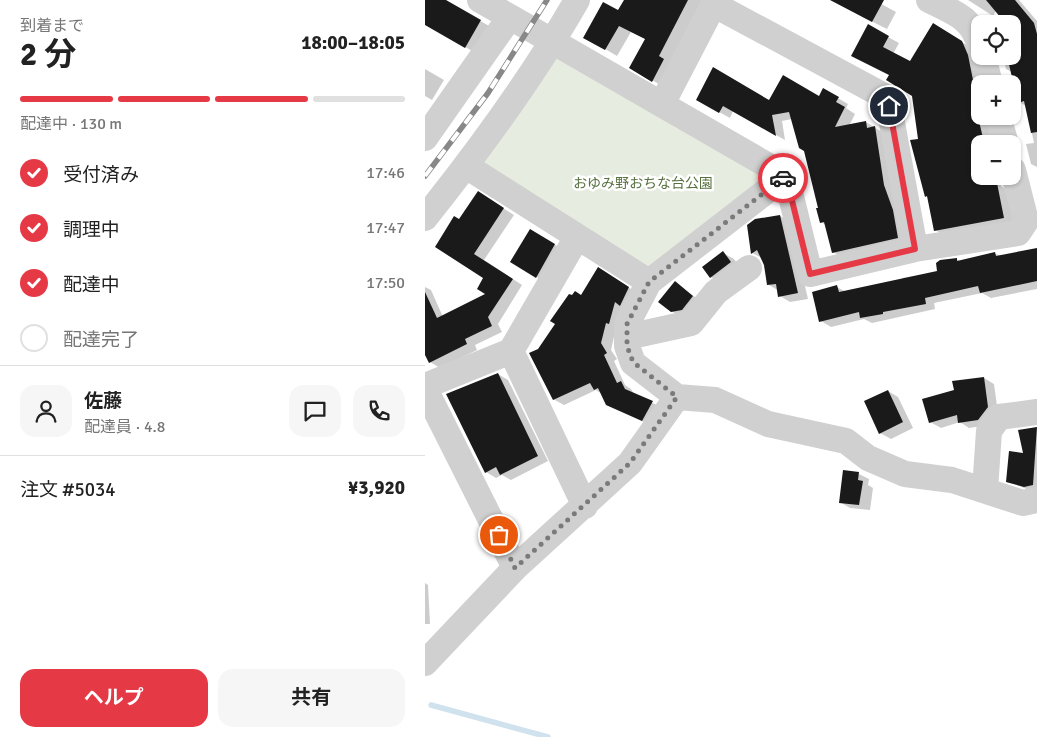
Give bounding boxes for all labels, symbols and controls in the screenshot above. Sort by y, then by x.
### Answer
map controls [971,15,1021,185]
button: locate [971,15,1021,65]
text: 到着まで [20,16,84,36]
text: 18:00–18:05 [301,31,405,55]
text: 2 分 [20,35,76,74]
button: + [971,75,1021,125]
pin [868,85,910,127]
icon: home [875,92,903,120]
text: 配達中 · 130 m [20,114,122,134]
button: − [971,135,1021,185]
courier [758,153,808,203]
icon: check [20,159,48,187]
text: 受付済み [63,163,139,187]
text: 17:46 [366,163,405,183]
icon: car [769,164,797,192]
park label: おゆみ野おちな台公園 [573,175,713,192]
icon: check [20,214,48,242]
text: 調理中 [63,218,120,242]
text: 17:47 [366,218,405,238]
icon: check [20,269,48,297]
text: 配達中 [63,273,120,297]
text: 17:50 [366,273,405,293]
text: 配達完了 [63,328,139,352]
button: person [20,385,72,437]
button: chat [289,385,341,437]
button: phone [353,385,405,437]
text: 佐藤 [84,389,122,413]
text: 配達員 · 4.8 [84,417,165,437]
text: ¥3,920 [348,476,405,500]
text: 注文 #5034 [20,478,115,502]
pin [478,514,520,556]
icon: bag [485,521,513,549]
button: ヘルプ [20,669,208,727]
button: 共有 [218,669,405,727]

